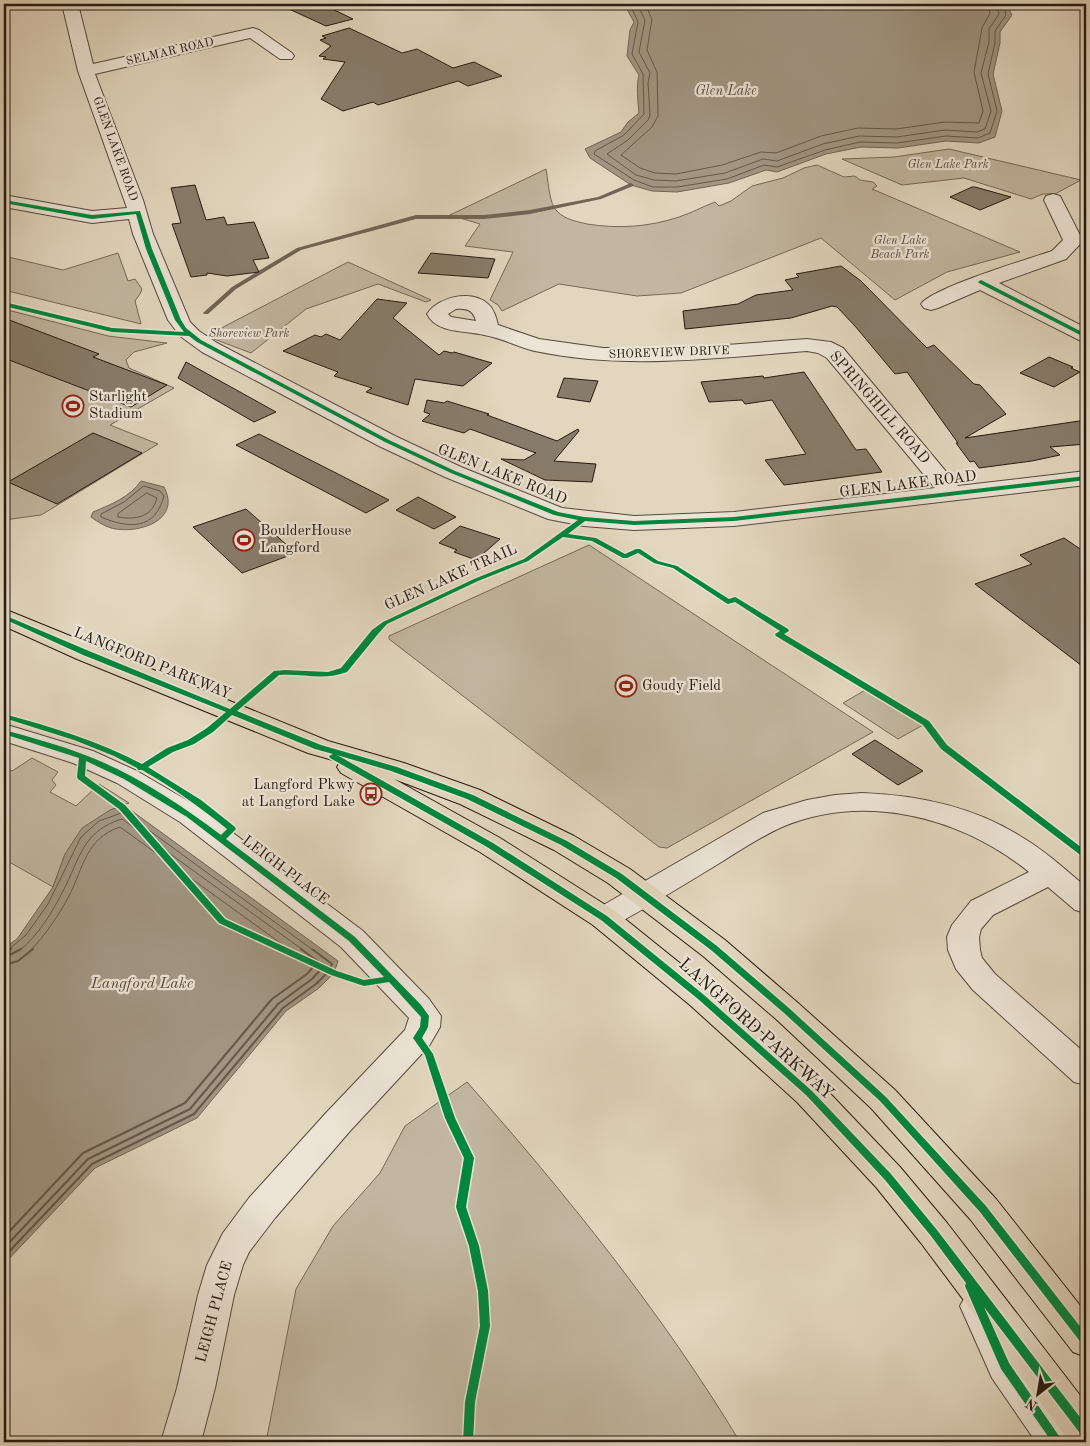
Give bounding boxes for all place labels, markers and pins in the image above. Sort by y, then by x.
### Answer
place label: Starlight Stadium [89,390,147,422]
sports icon: Starlight Stadium [61,394,85,418]
place label: BoulderHouse Langford [260,524,352,556]
sports icon: BoulderHouse Langford [232,528,256,552]
sports icon: Goudy Field [614,674,638,698]
place label: Goudy Field [642,679,721,694]
place label: Langford Pkwy at Langford Lake [242,778,355,810]
bus stop icon: Langford Pkwy at Langford Lake [359,782,383,806]

